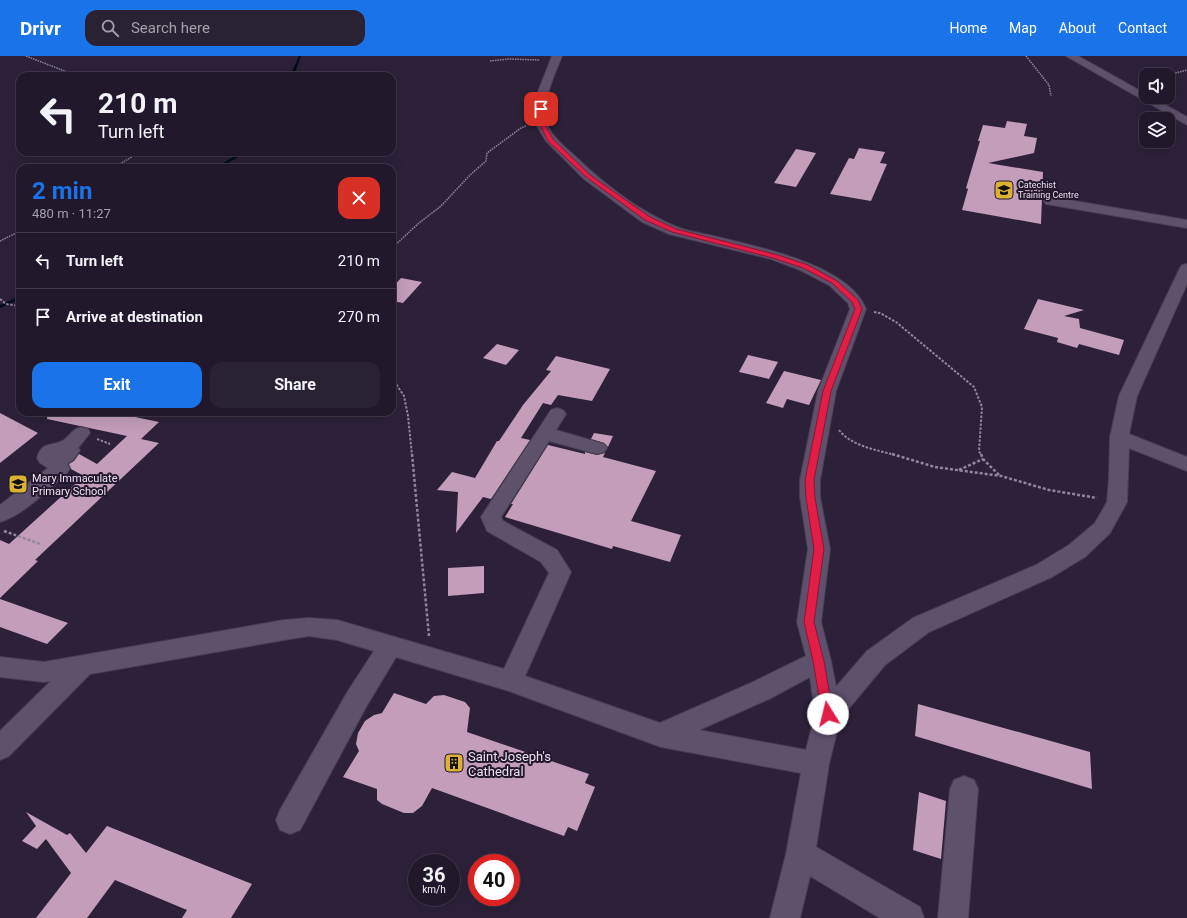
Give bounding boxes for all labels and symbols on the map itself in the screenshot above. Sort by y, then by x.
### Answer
pin [524,92,558,126]
school or university icon: Catechist Training Centre [993,179,1015,201]
place label: Catechist Training Centre [1018,180,1079,200]
place label: Mary Immaculate Primary School [32,472,118,498]
school or university icon: Mary Immaculate Primary School [7,473,29,495]
position arrow [807,693,849,735]
place label: Saint Joseph's Cathedral [468,749,551,779]
building icon: Saint Joseph's Cathedral [443,752,465,774]
speed limit sign: 40 [468,854,520,906]

